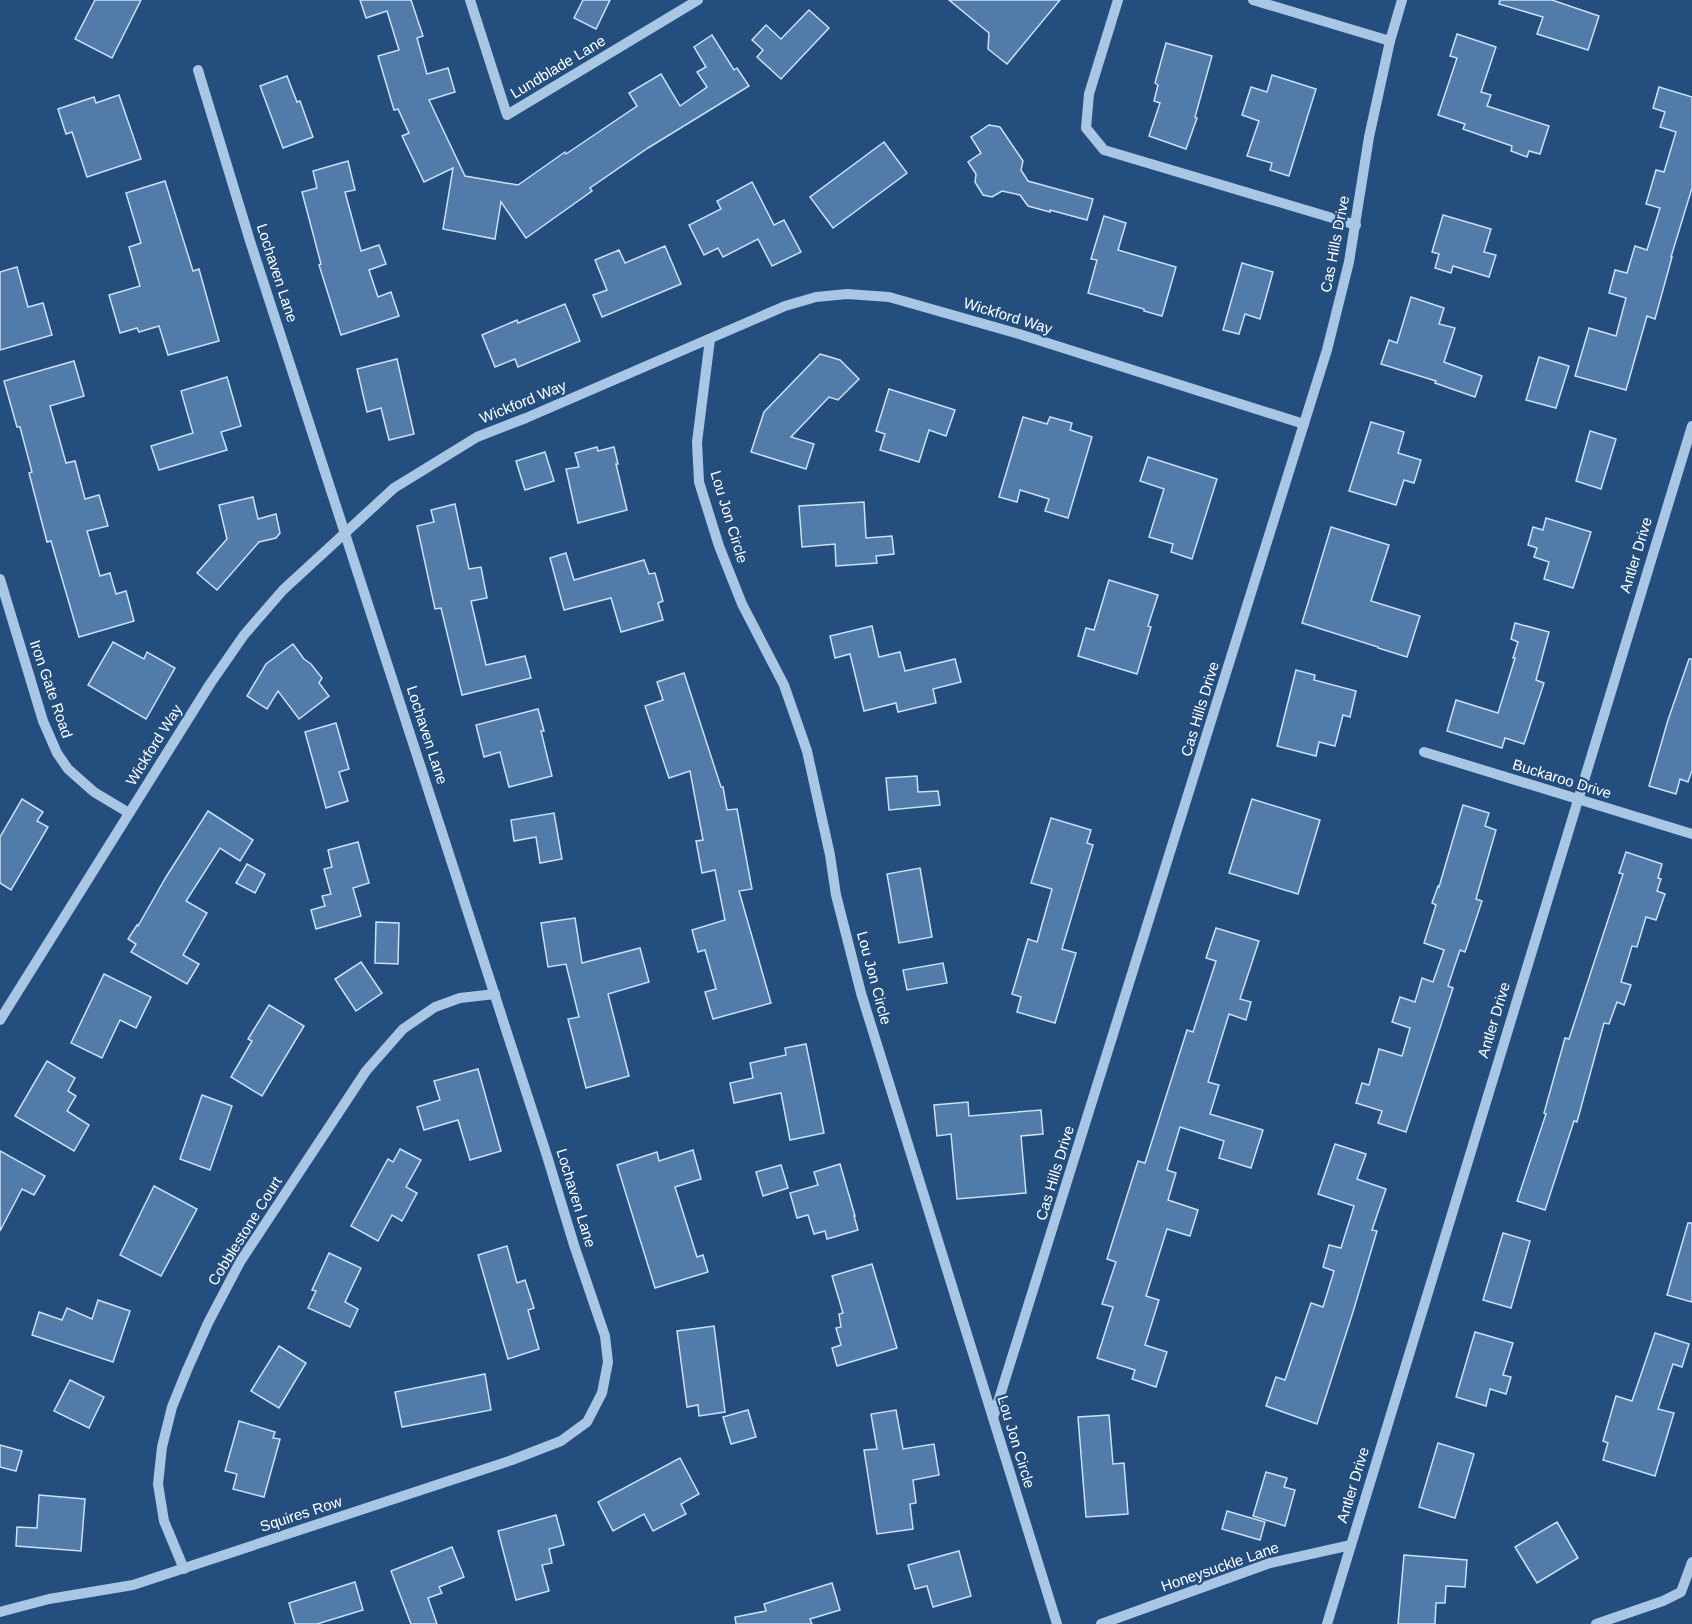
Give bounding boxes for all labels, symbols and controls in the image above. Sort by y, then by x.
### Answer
street label: Lundblade Lane [507,32,608,102]
street label: Cas Hills Drive [1317,194,1352,294]
street label: Lochaven Lane [254,221,301,324]
street label: Wickford Way [962,294,1055,337]
street label: Wickford Way [477,376,569,427]
street label: Lou Jon Circle [707,469,752,565]
street label: Antler Drive [1616,515,1655,595]
street label: Iron Gate Road [27,638,76,740]
street label: Cas Hills Drive [1177,659,1222,758]
street label: Lochaven Lane [404,683,451,786]
street label: Wickford Way [122,701,185,788]
street label: Buckaroo Drive [1511,755,1614,802]
street label: Lou Jon Circle [854,929,895,1026]
street label: Antler Drive [1474,980,1513,1060]
street label: Cas Hills Drive [1032,1123,1077,1222]
street label: Lochaven Lane [553,1146,600,1249]
street label: Cobblestone Court [204,1172,285,1288]
street label: Lou Jon Circle [994,1394,1039,1490]
street label: Antler Drive [1333,1445,1372,1525]
street label: Squires Row [258,1492,344,1535]
street label: Honeysuckle Lane [1159,1538,1281,1595]

